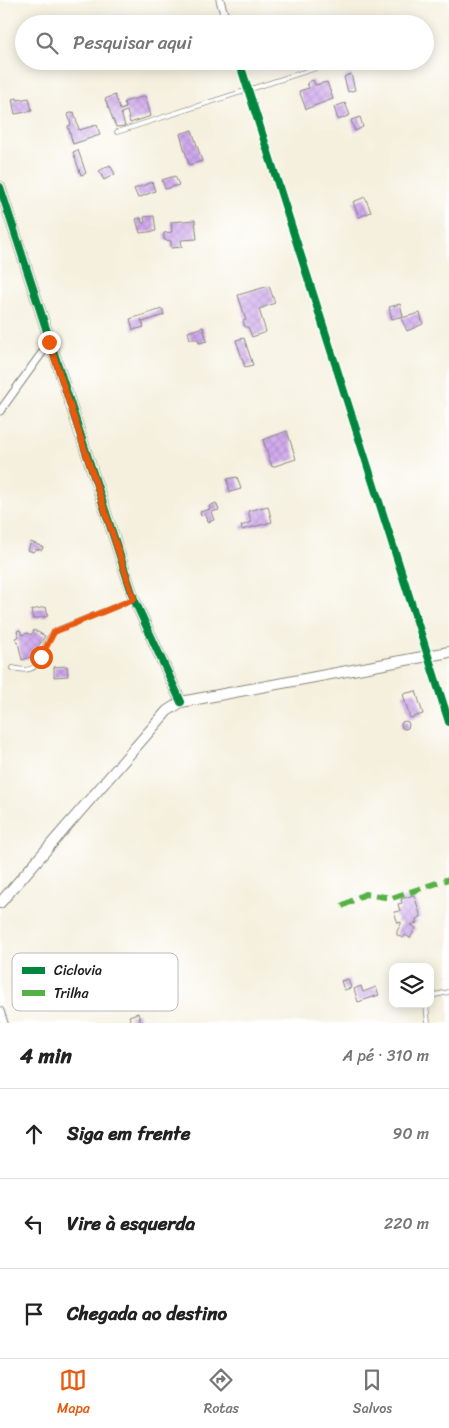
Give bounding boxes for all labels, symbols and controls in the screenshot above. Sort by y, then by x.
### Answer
search box [15,15,434,70]
text: Pesquisar aqui [73,26,192,59]
icon: search [33,29,61,57]
route end [38,331,61,354]
route start [30,646,53,669]
legend [12,953,178,1011]
text: Ciclovia [54,958,102,983]
map controls [389,963,434,1008]
button: layers [389,963,434,1008]
text: Trilha [54,981,89,1006]
text: 4 min [20,1037,72,1075]
text: A pé · 310 m [343,1041,429,1070]
text: Siga em frente [67,1117,190,1150]
text: 90 m [393,1119,429,1148]
icon: ahead [20,1120,48,1148]
text: Vire à esquerda [67,1207,195,1240]
text: 220 m [384,1209,429,1238]
icon: left [20,1210,48,1238]
text: Chegada ao destino [67,1297,227,1330]
icon: arrive [20,1300,48,1328]
tab: Mapa [57,1366,90,1421]
tab: Rotas [204,1366,239,1421]
tab: Salvos [353,1366,392,1421]

